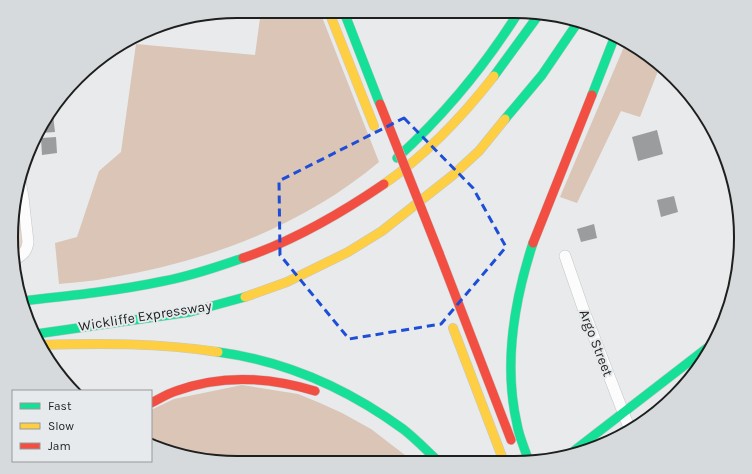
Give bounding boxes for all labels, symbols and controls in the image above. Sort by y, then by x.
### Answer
street label: Wickliffe Expressway [77,297,213,335]
street label: Argo Street [575,307,617,379]
legend [12,390,152,462]
text: Fast [48,399,72,413]
text: Slow [48,419,74,433]
text: Jam [48,439,71,453]

